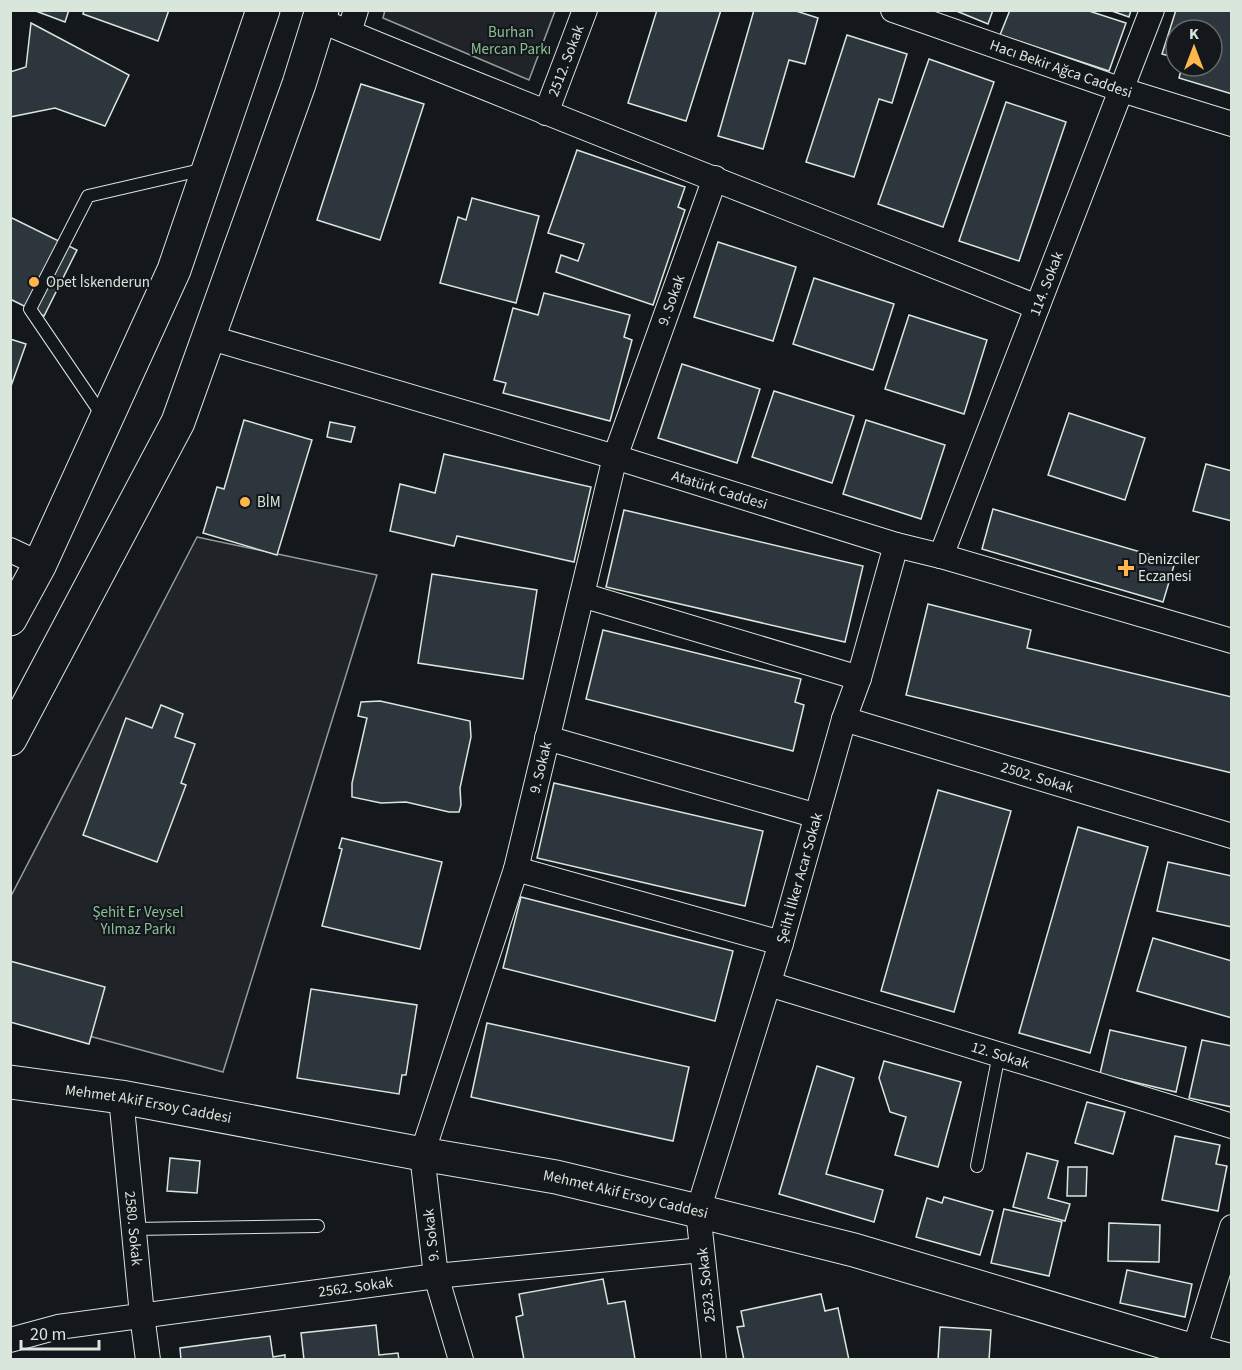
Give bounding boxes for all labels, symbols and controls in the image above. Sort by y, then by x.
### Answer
north arrow [1164,18,1224,78]
street label: 2512. Sokak [543,21,590,100]
park label: Burhan Mercan Parkı [471,22,551,60]
text: K [1189,23,1199,45]
street label: Hacı Bekir Ağca Caddesi [987,35,1135,104]
street label: 114. Sokak [1025,248,1069,319]
street label: 9. Sokak [653,271,691,329]
place label: Opet İskenderun [46,272,150,293]
marker: Opet İskenderun [27,275,41,289]
street label: Atatürk Caddesi [669,465,770,515]
place label: BİM [257,492,281,513]
marker: BİM [238,495,252,509]
place label: Denizciler Eczanesi [1138,549,1201,587]
marker: Denizciler Eczanesi [1119,561,1133,575]
street label: 9. Sokak [525,739,557,796]
street label: 2502. Sokak [998,757,1077,799]
street label: Şeiht İlker Acar Sokak [771,810,828,946]
park label: Şehit Er Veysel Yılmaz Parkı [92,902,184,940]
street label: 12. Sokak [968,1037,1033,1074]
street label: Mehmet Akif Ersoy Caddesi [64,1080,233,1129]
street label: Mehmet Akif Ersoy Caddesi [542,1165,710,1224]
street label: 2580. Sokak [119,1190,147,1267]
street label: 9. Sokak [418,1207,445,1262]
street label: 2523. Sokak [692,1246,721,1323]
street label: 2562. Sokak [317,1272,395,1303]
scale bar [21,1313,99,1351]
text: 20 m [30,1322,66,1347]

